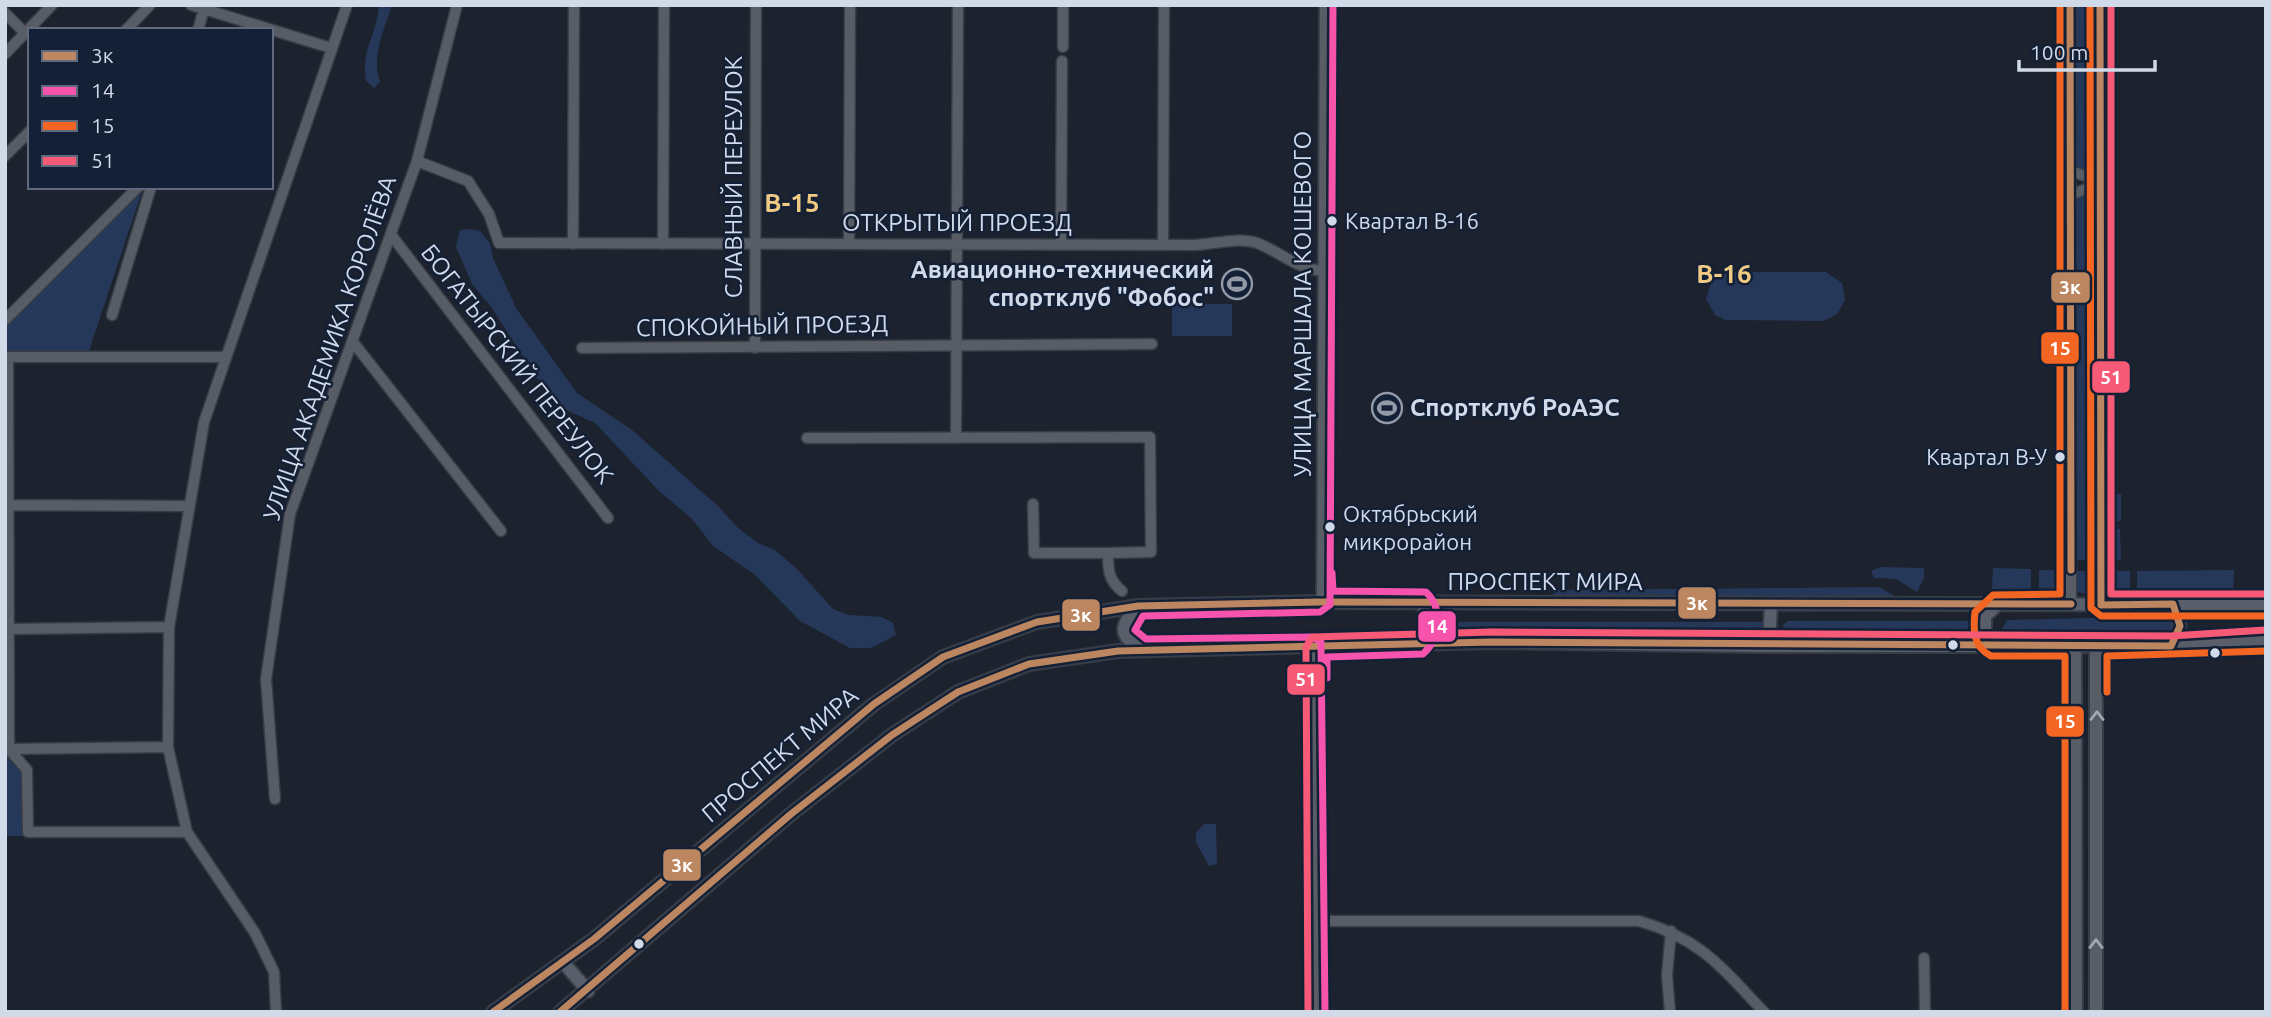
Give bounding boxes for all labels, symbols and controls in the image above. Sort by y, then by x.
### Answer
legend [28,28,273,189]
scale bar [2019,28,2156,72]
text: 100 m [2030,40,2088,64]
text: 3к [91,43,114,67]
street label: СЛАВНЫЙ ПЕРЕУЛОК [719,55,747,298]
text: 14 [91,78,115,102]
text: 15 [91,113,115,137]
street label: УЛИЦА МАРШАЛА КОШЕВОГО [1289,131,1316,477]
text: 51 [91,148,115,172]
street label: УЛИЦА АКАДЕМИКА КОРОЛЁВА [258,172,401,524]
district label: В-15 [764,188,820,217]
street label: ОТКРЫТЫЙ ПРОЕЗД [842,208,1072,236]
place label: Квартал В-16 [1345,208,1479,233]
marker: Квартал В-16 [1325,214,1339,228]
street label: БОГАТЫРСКИЙ ПЕРЕУЛОК [416,238,620,489]
place label: Авиационно-технический спортклуб "Фобос" [911,256,1214,311]
district label: В-16 [1696,259,1752,288]
sports icon: Авиационно-технический спортклуб "Фобос" [1220,267,1254,301]
line badge: 3к [2050,271,2091,304]
text: 3к [2059,276,2081,298]
street label: СПОКОЙНЫЙ ПРОЕЗД [636,309,888,341]
line badge: 15 [2040,331,2080,365]
text: 15 [2049,337,2071,359]
line badge: 51 [2091,360,2131,394]
text: 51 [2100,366,2122,388]
sports icon: Спортклуб РоАЭС [1370,391,1404,425]
place label: Спортклуб РоАЭС [1410,394,1620,421]
place label: Квартал В-У [1926,444,2048,469]
marker: Квартал В-У [2053,450,2067,464]
place label: Октябрьский микрорайон [1343,501,1478,554]
marker: Октябрьский микрорайон [1323,520,1337,534]
street label: ПРОСПЕКТ МИРА [1447,568,1643,595]
line badge: 3к [1677,586,1717,620]
text: 3к [1686,592,1708,614]
line badge: 3к [1061,598,1101,632]
text: 3к [1070,604,1092,626]
line badge: 14 [1417,610,1457,643]
text: 14 [1426,615,1448,637]
unlabelled marker [1946,638,1960,652]
unlabelled marker [2208,646,2222,660]
line badge: 51 [1286,663,1326,696]
text: 51 [1295,668,1317,690]
street label: ПРОСПЕКТ МИРА [696,681,863,828]
line badge: 15 [2045,705,2085,738]
text: 15 [2054,710,2076,732]
one-way arrow [2089,710,2105,721]
line badge: 3к [662,848,702,882]
text: 3к [671,854,693,876]
unlabelled marker [632,937,646,951]
one-way arrow [2088,938,2104,948]

